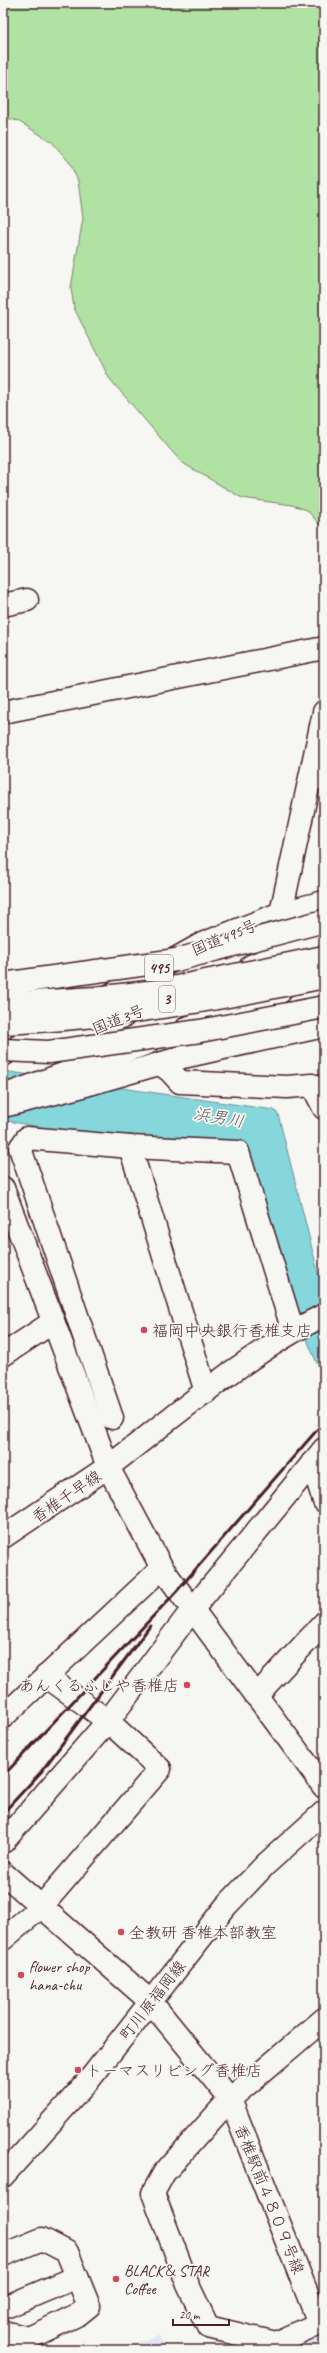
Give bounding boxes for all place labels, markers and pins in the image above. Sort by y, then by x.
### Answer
place label: 福岡中央銀行香椎支店 [152,1321,312,1341]
marker: 福岡中央銀行香椎支店 [139,1325,149,1335]
place label: あんくるふじや香椎店 [19,1676,179,1696]
marker: あんくるふじや香椎店 [182,1680,192,1690]
place label: 全教研 香椎本部教室 [129,1923,277,1943]
marker: 全教研 香椎本部教室 [116,1927,126,1937]
place label: flower shop hana-chu [29,1957,90,1995]
marker: flower shop hana-chu [16,1970,26,1980]
place label: トーマスリビング香椎店 [86,2061,262,2081]
marker: トーマスリビング香椎店 [73,2065,83,2075]
place label: BLACK＆STAR Coffee [124,2261,210,2299]
marker: BLACK＆STAR Coffee [111,2274,121,2284]

